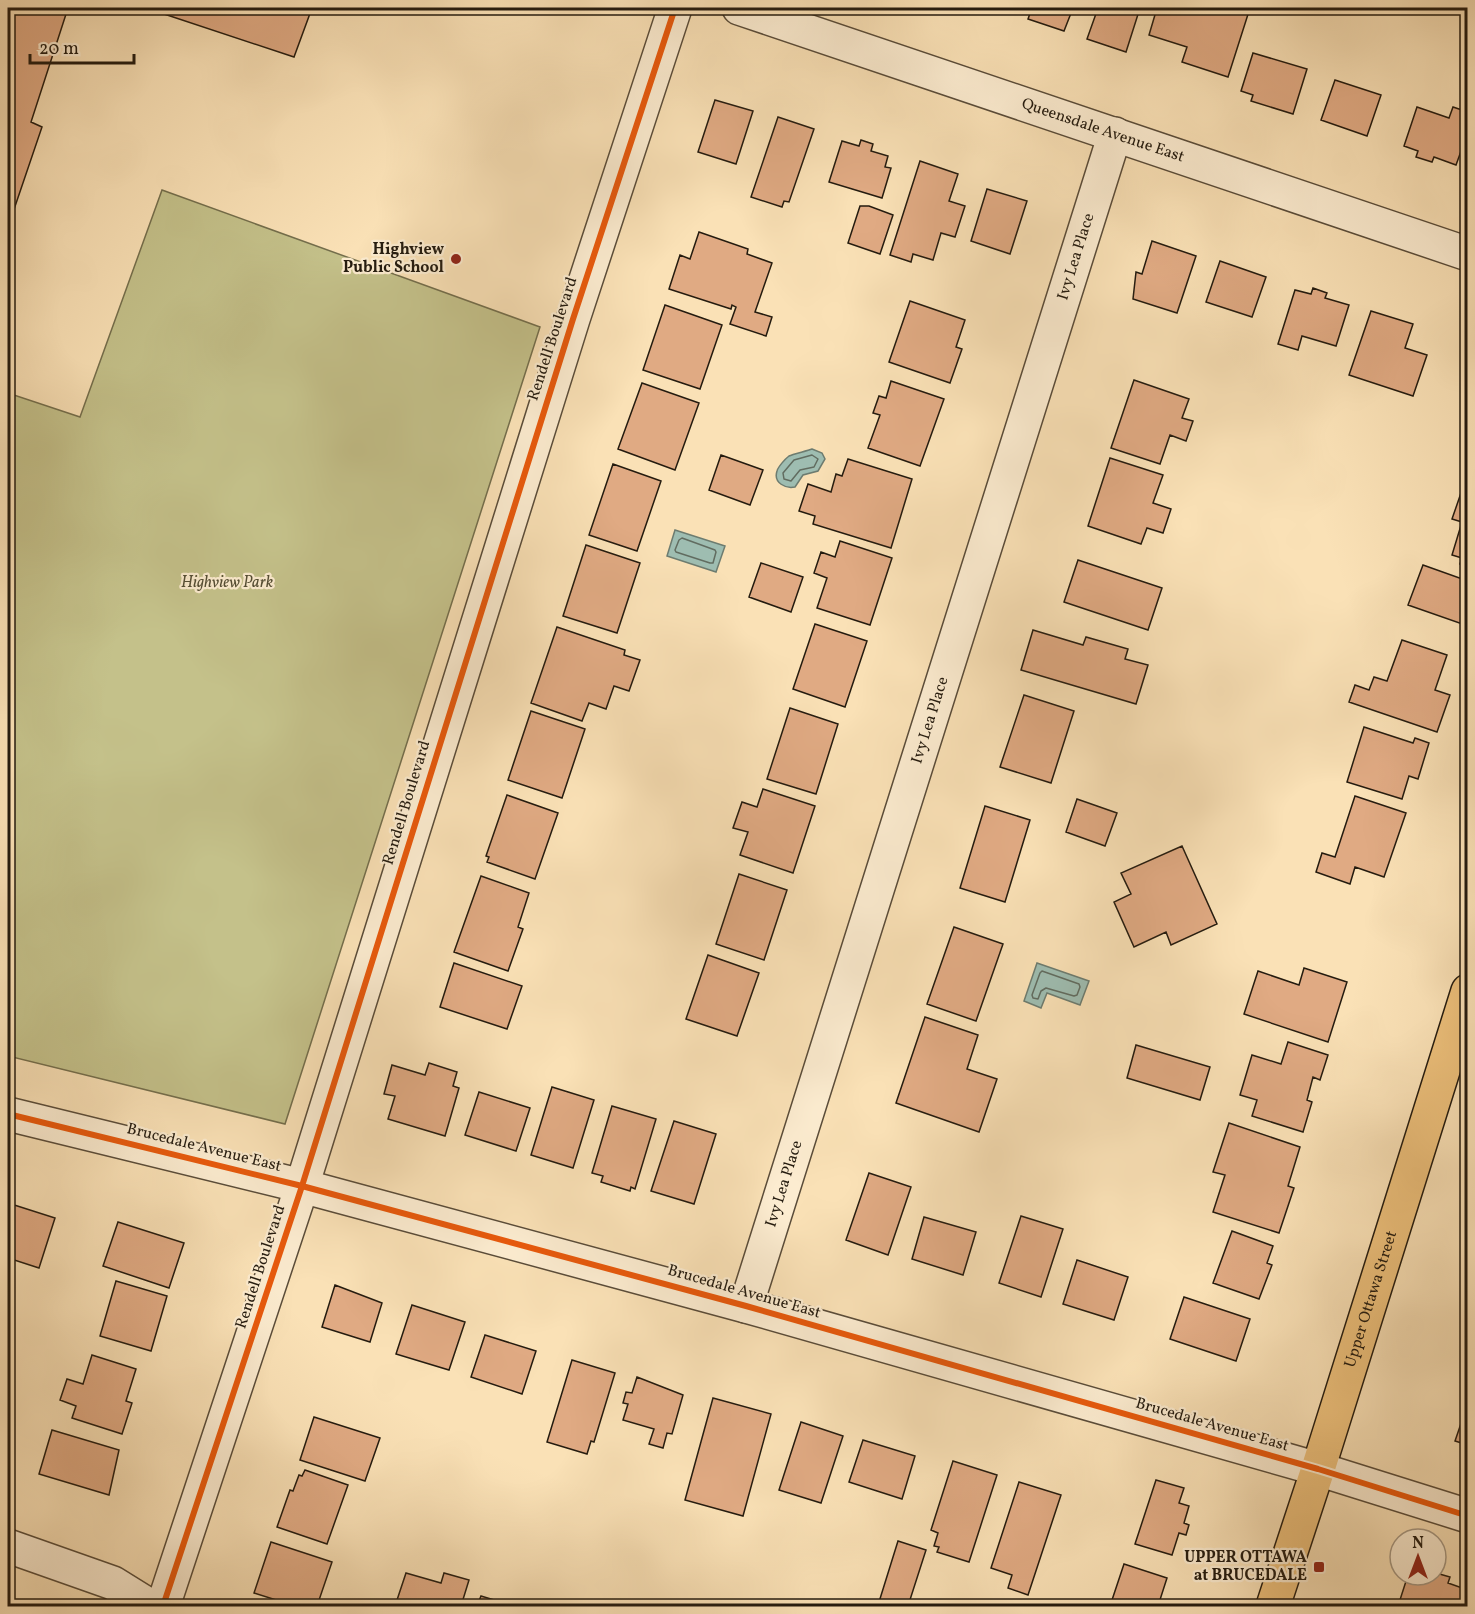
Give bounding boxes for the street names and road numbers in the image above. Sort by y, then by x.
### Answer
street label: Queensdale Avenue East [1018,93,1188,169]
street label: Ivy Lea Place [1052,211,1100,303]
street label: Rendell Boulevard [523,274,583,404]
street label: Ivy Lea Place [906,674,954,767]
street label: Rendell Boulevard [378,738,436,868]
street label: Brucedale Avenue East [124,1118,284,1178]
street label: Ivy Lea Place [760,1138,808,1230]
street label: Rendell Boulevard [231,1202,291,1332]
street label: Upper Ottawa Street [1339,1228,1403,1371]
street label: Brucedale Avenue East [665,1260,824,1325]
street label: Brucedale Avenue East [1133,1393,1292,1458]

